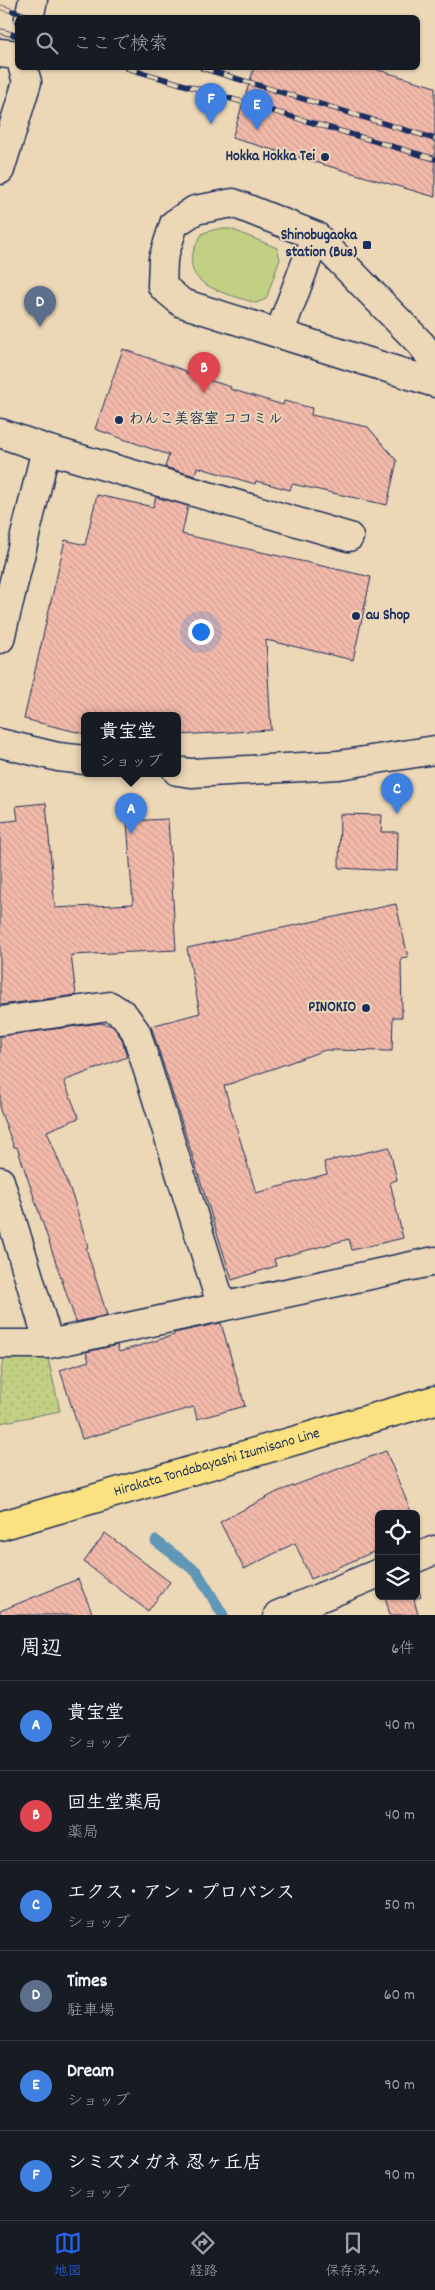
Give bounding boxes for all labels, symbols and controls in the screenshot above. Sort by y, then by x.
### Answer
search box [15,15,420,70]
icon: search [33,29,61,57]
text: ここで検索 [73,32,168,59]
pin: F [195,83,227,124]
pin: E [241,89,273,130]
place label: Hokka Hokka Tei [225,146,315,168]
marker: Hokka Hokka Tei [319,151,331,163]
place label: Shinobugaoka station (Bus) [281,225,358,264]
marker: Shinobugaoka station (Bus) [361,239,373,251]
pin: D [24,286,56,327]
pin: B [188,352,220,393]
place label: わんこ美容室 ココミル [129,409,283,431]
marker: わんこ美容室 ココミル [113,414,125,426]
place label: au Shop [366,605,410,627]
marker: au Shop [350,610,362,622]
your location [188,619,214,645]
popup [81,712,181,777]
text: 貴宝堂 [99,720,156,747]
text: ショップ [99,751,163,774]
pin: C [381,773,413,814]
pin: A [115,793,147,834]
place label: PINOKIO [308,997,356,1019]
marker: PINOKIO [360,1002,372,1014]
street label: Hirakata Tondabayashi Izumisano Line [111,1423,323,1503]
map controls [375,1510,420,1600]
button: locate [375,1510,420,1555]
button: layers [375,1555,420,1600]
text: 周辺 [20,1635,62,1665]
text: 6件 [391,1638,415,1661]
text: 貴宝堂 [67,1701,124,1728]
text: A [32,1714,40,1737]
text: 40 m [385,1714,415,1737]
text: ショップ [67,1732,130,1755]
text: 回生堂薬局 [67,1791,162,1818]
text: B [32,1804,40,1827]
text: 40 m [385,1804,415,1827]
text: 薬局 [67,1822,99,1845]
text: エクス・アン・プロバンス [67,1881,295,1908]
text: C [32,1894,40,1917]
text: 50 m [384,1894,415,1917]
text: ショップ [67,1912,130,1935]
text: Times [67,1969,108,1996]
text: D [32,1984,40,2007]
text: 60 m [384,1984,415,2007]
text: 駐車場 [67,2000,115,2023]
text: Dream [67,2059,114,2086]
text: E [32,2074,40,2097]
text: 90 m [384,2074,415,2097]
text: ショップ [67,2090,130,2113]
text: シミズメガネ 忍ヶ丘店 [67,2151,262,2178]
text: F [32,2164,40,2187]
text: 90 m [384,2164,415,2187]
text: ショップ [67,2182,130,2205]
tab: 地図 [54,2229,82,2282]
tab: 経路 [189,2229,217,2282]
tab: 保存済み [325,2229,381,2282]

